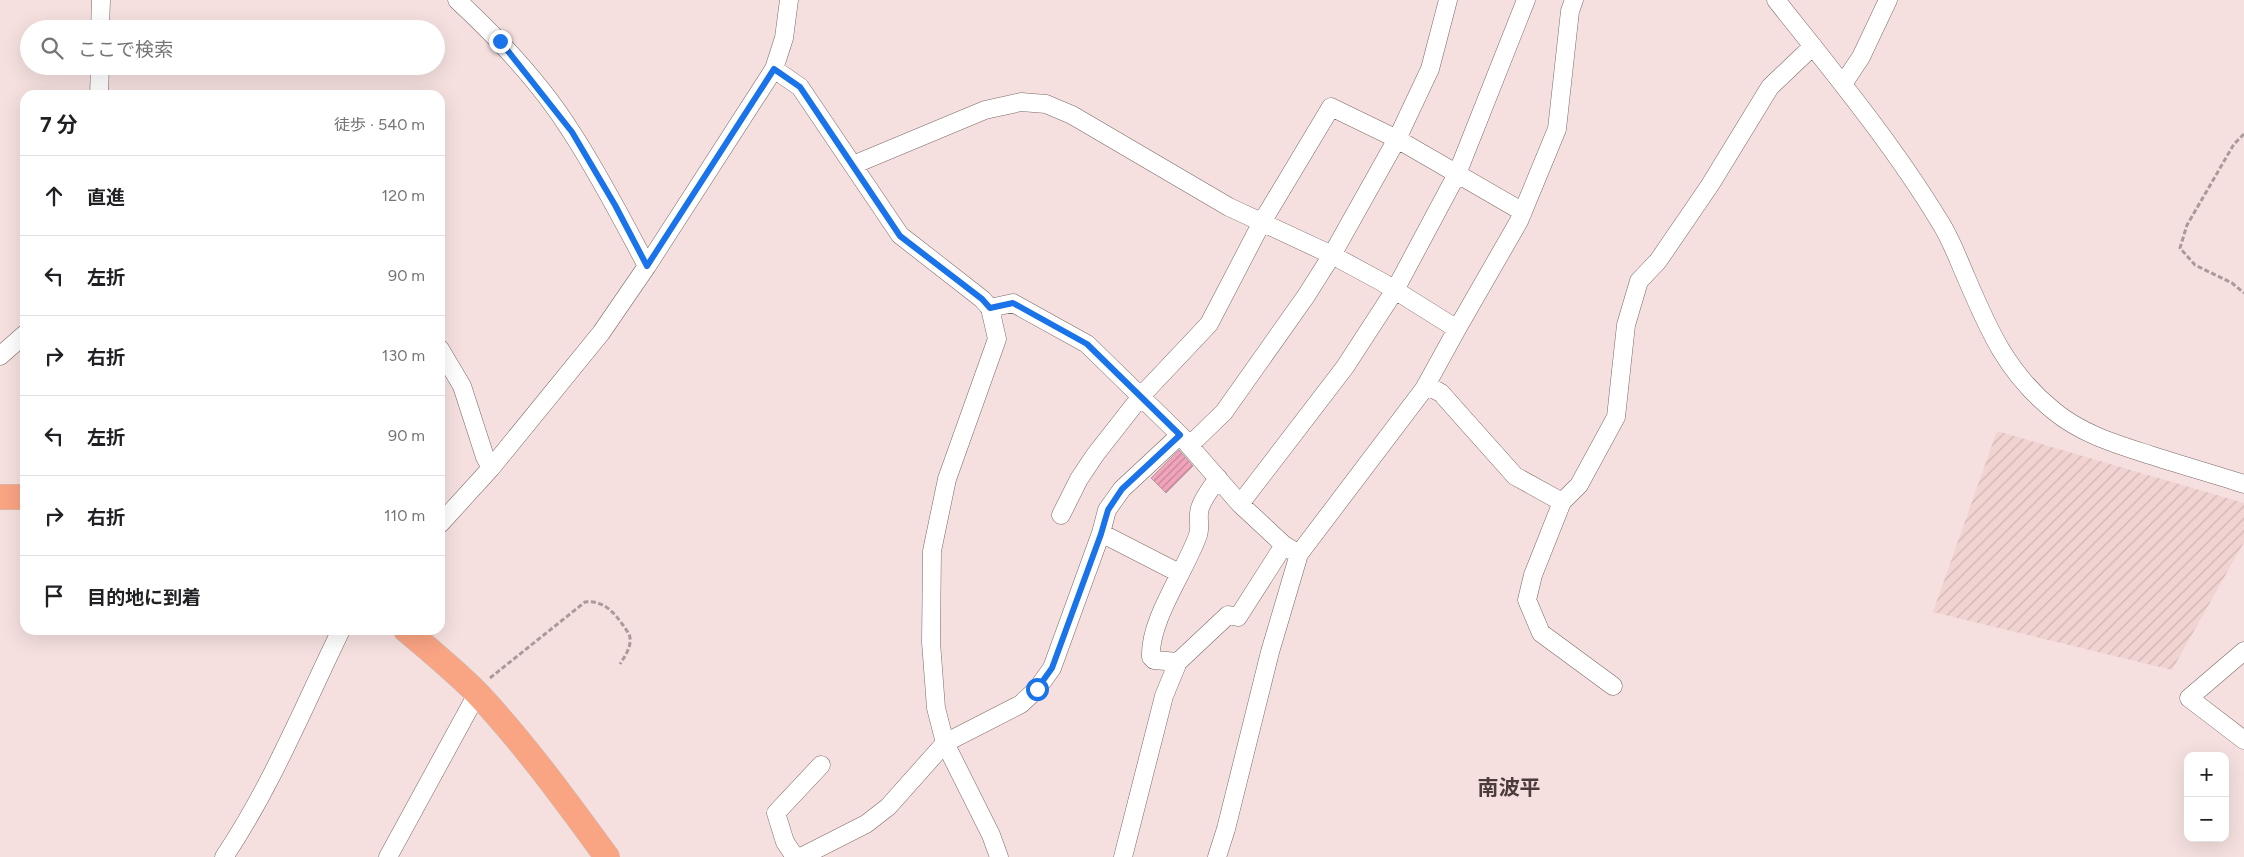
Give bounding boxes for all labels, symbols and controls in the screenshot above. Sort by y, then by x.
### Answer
search box [20,20,445,75]
route end [489,30,512,53]
icon: search [38,34,66,62]
text: ここで検索 [78,38,173,61]
text: 7 分 [40,112,78,137]
text: 徒歩 · 540 m [334,115,425,134]
icon: ahead [40,182,68,210]
text: 直進 [87,186,125,209]
text: 120 m [382,186,425,205]
icon: left [40,262,68,290]
text: 左折 [87,266,125,289]
text: 90 m [388,266,425,285]
icon: right [40,342,68,370]
text: 右折 [87,346,125,369]
text: 130 m [382,346,425,365]
icon: left [40,422,68,450]
text: 左折 [87,426,125,449]
text: 90 m [388,426,425,445]
icon: right [40,502,68,530]
text: 右折 [87,506,125,529]
text: 110 m [384,506,425,525]
icon: arrive [40,582,68,610]
text: 目的地に到着 [87,586,201,609]
route start [1026,678,1049,701]
map controls [2184,752,2229,842]
button: + [2184,752,2229,797]
district label: 南波平 [1478,775,1541,800]
button: − [2184,797,2229,842]

